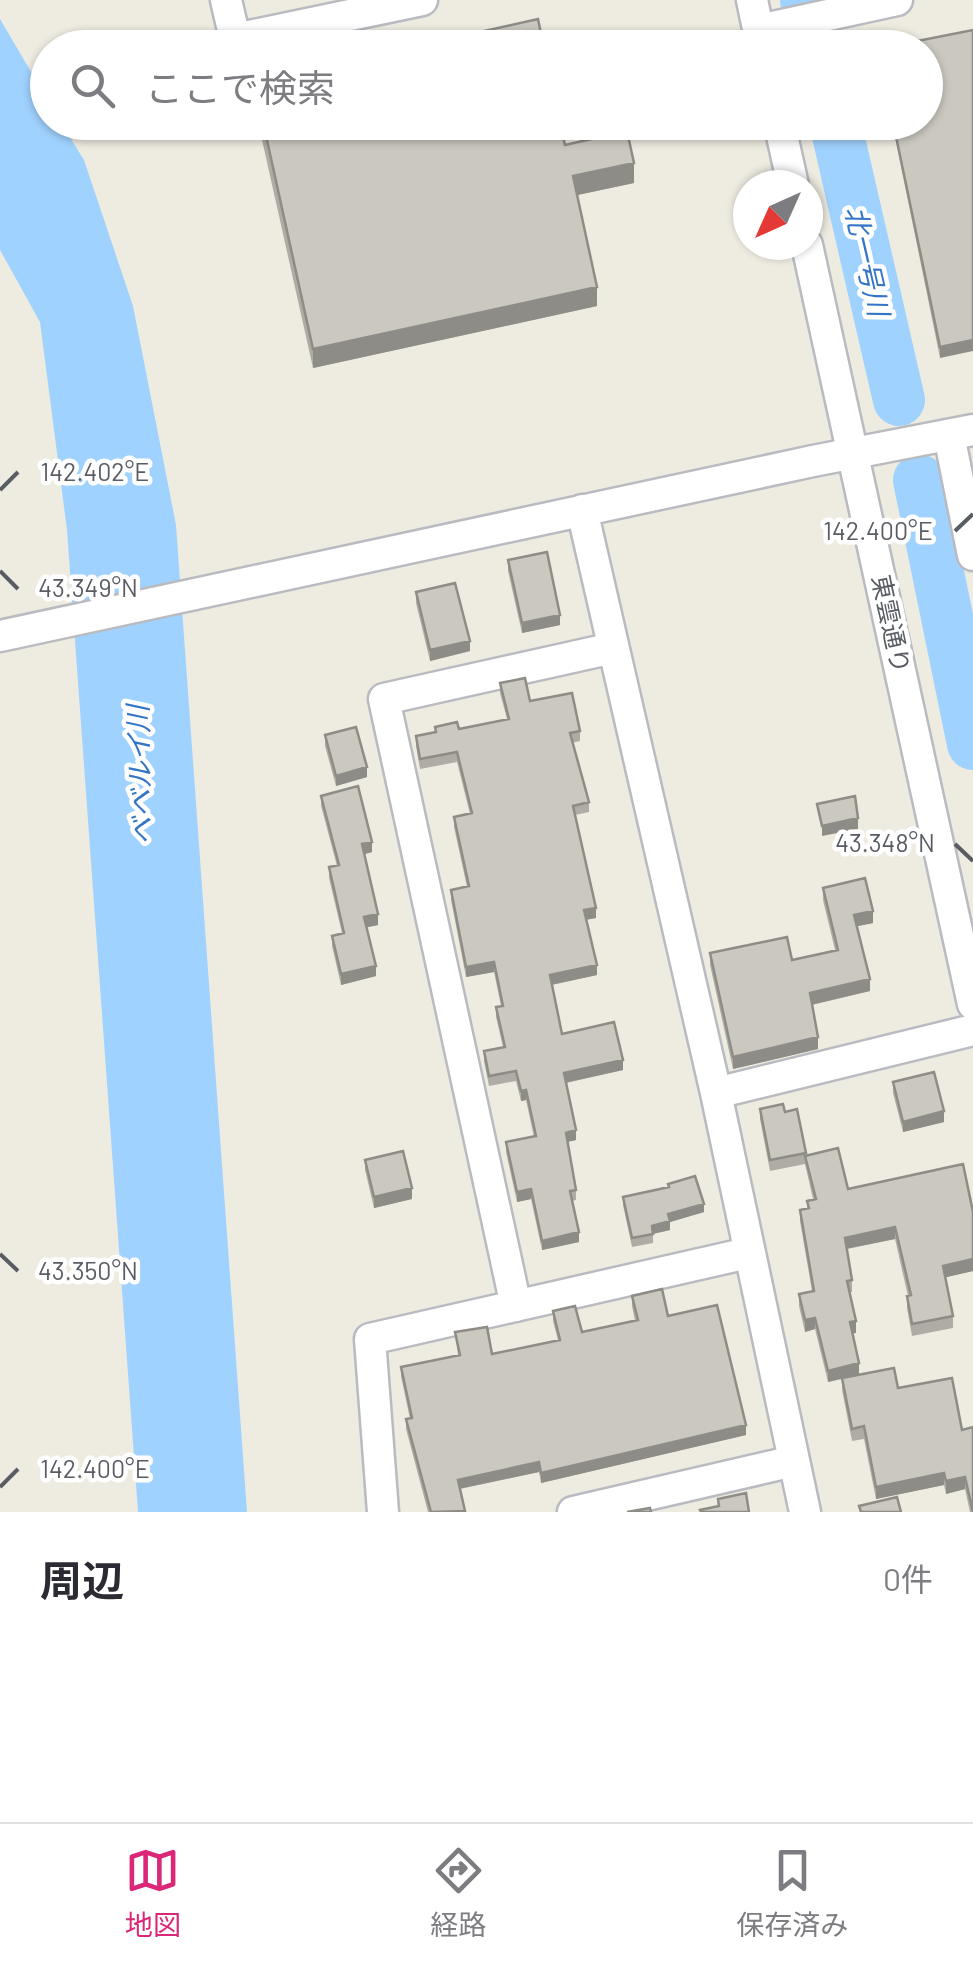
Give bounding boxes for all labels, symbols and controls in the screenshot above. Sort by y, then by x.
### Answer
search box [30,30,943,140]
icon: search [65,58,120,113]
text: ここで検索 [145,64,335,110]
north arrow [733,170,823,260]
water label: 北一号川 [839,202,898,322]
text: 142.402°E [41,456,149,486]
text: 142.400°E [823,515,933,545]
text: 43.349°N [38,572,138,602]
street label: 東雲通り [867,572,917,676]
water label: ベベルイ川 [119,701,158,846]
text: 43.348°N [835,827,935,857]
text: 43.350°N [38,1255,138,1285]
text: 142.400°E [40,1453,150,1483]
text: 周辺 [40,1554,124,1604]
text: 0件 [883,1559,933,1597]
tab: 地図 [125,1843,181,1943]
tab: 経路 [430,1843,486,1943]
tab: 保存済み [736,1843,848,1943]

